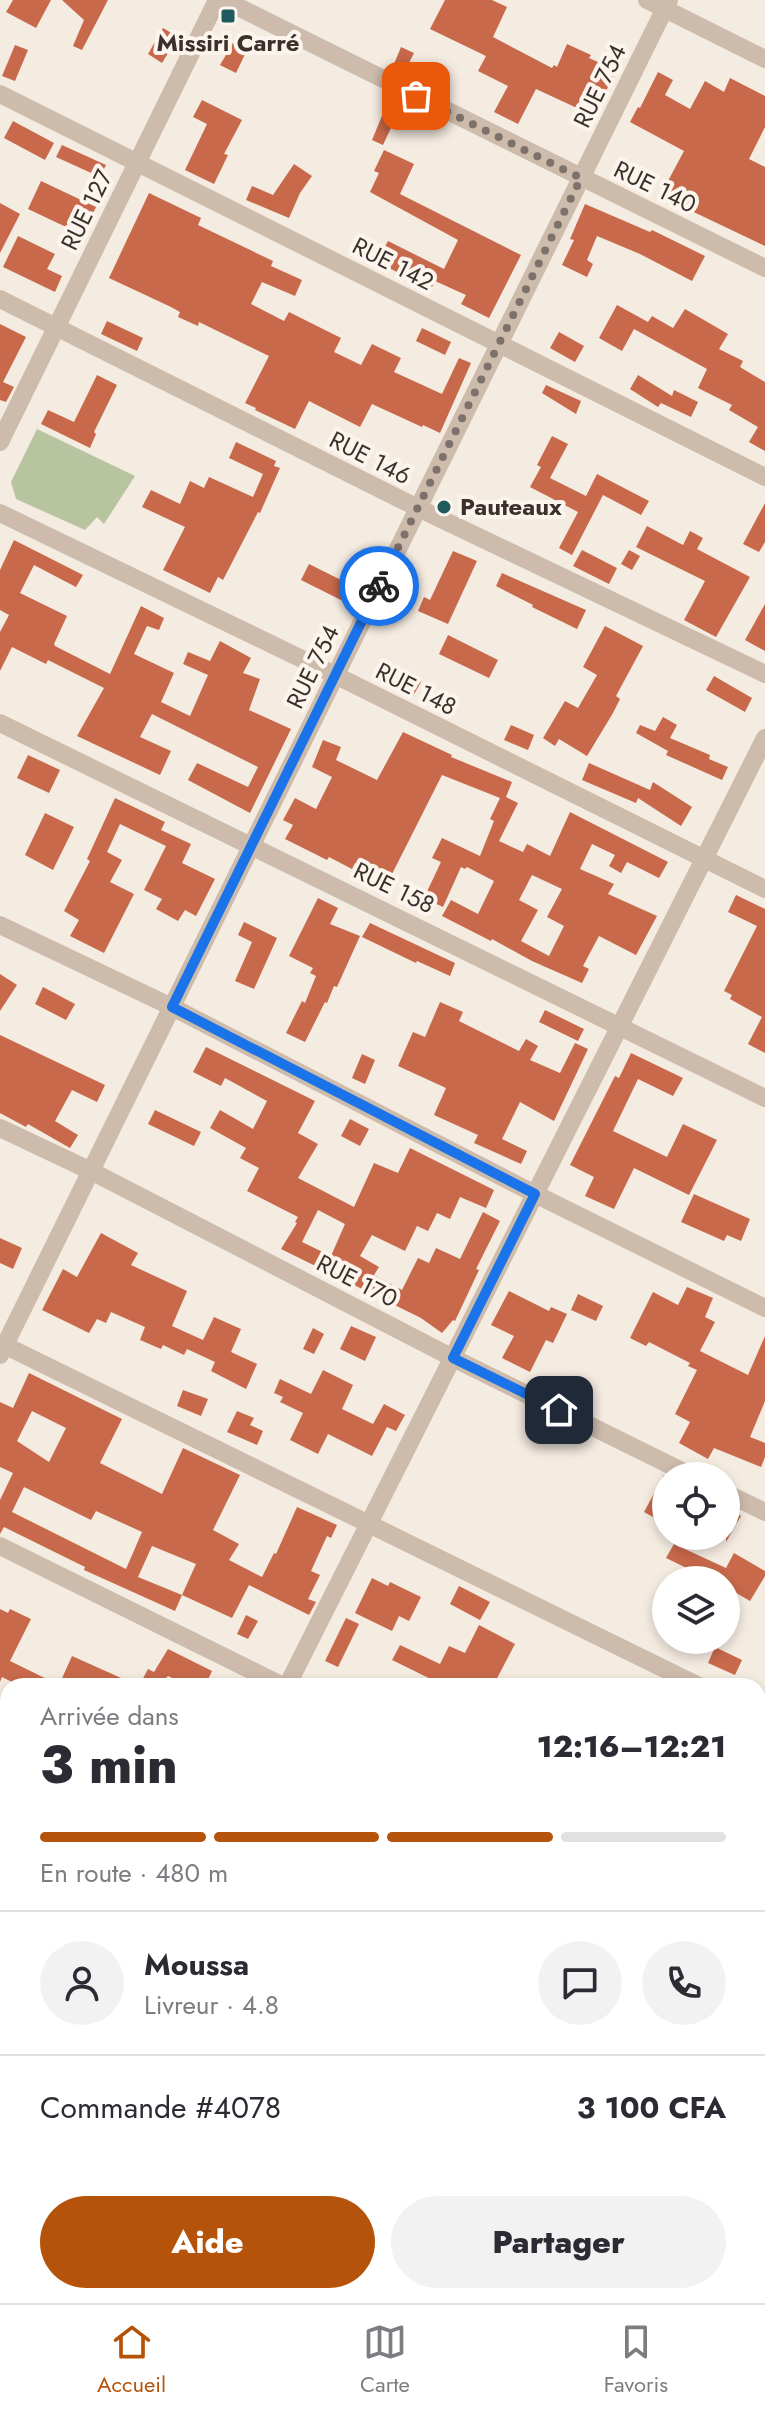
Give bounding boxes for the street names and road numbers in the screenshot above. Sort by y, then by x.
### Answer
street label: RUE 754 [564,38,635,133]
street label: RUE 140 [608,152,702,222]
street label: RUE 127 [52,163,121,256]
street label: RUE 142 [346,228,440,299]
street label: RUE 146 [323,422,417,493]
street label: RUE 754 [277,619,348,714]
street label: RUE 148 [370,653,463,724]
street label: RUE 158 [348,853,441,922]
street label: RUE 170 [311,1245,404,1316]

